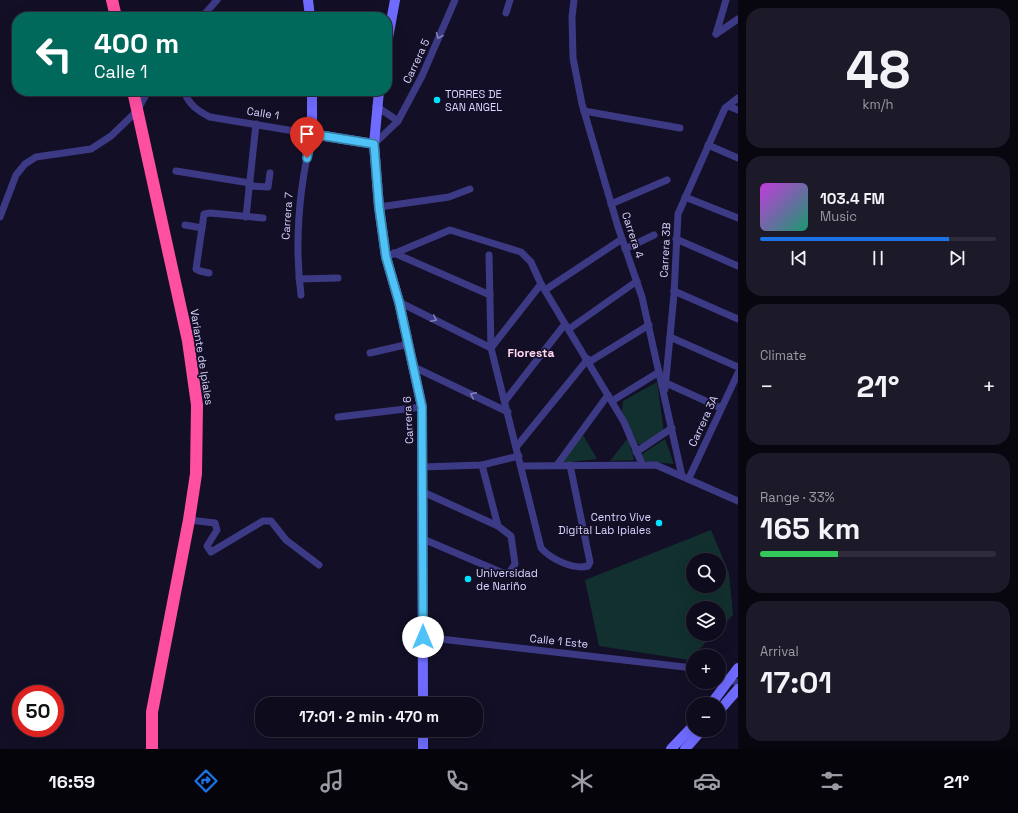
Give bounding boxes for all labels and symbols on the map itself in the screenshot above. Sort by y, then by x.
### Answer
one-way arrow [436,32,444,39]
street label: Carrera 5 [400,36,433,86]
place label: TORRES DE SAN ANGEL [445,87,502,114]
marker: TORRES DE SAN ANGEL [432,95,442,105]
street label: Calle 1 [246,104,280,122]
pin [290,117,324,158]
street label: Carrera 7 [278,192,296,240]
street label: Carrera 4 [619,210,647,260]
street label: Carrera 3B [657,222,673,278]
street label: Variante de Ipiales [188,308,217,406]
one-way arrow [430,314,438,322]
district label: Floresta [508,345,555,361]
one-way arrow [469,392,477,400]
street label: Carrera 3A [685,393,721,449]
street label: Carrera 6 [400,395,416,444]
place label: Centro Vive Digital Lab Ipiales [558,510,651,537]
marker: Centro Vive Digital Lab Ipiales [654,518,664,528]
place label: Universidad de Nariño [476,566,538,593]
marker: Universidad de Nariño [463,574,473,584]
position arrow [402,616,444,658]
street label: Calle 1 Este [529,631,589,651]
speed limit sign: 50 [12,685,64,737]

